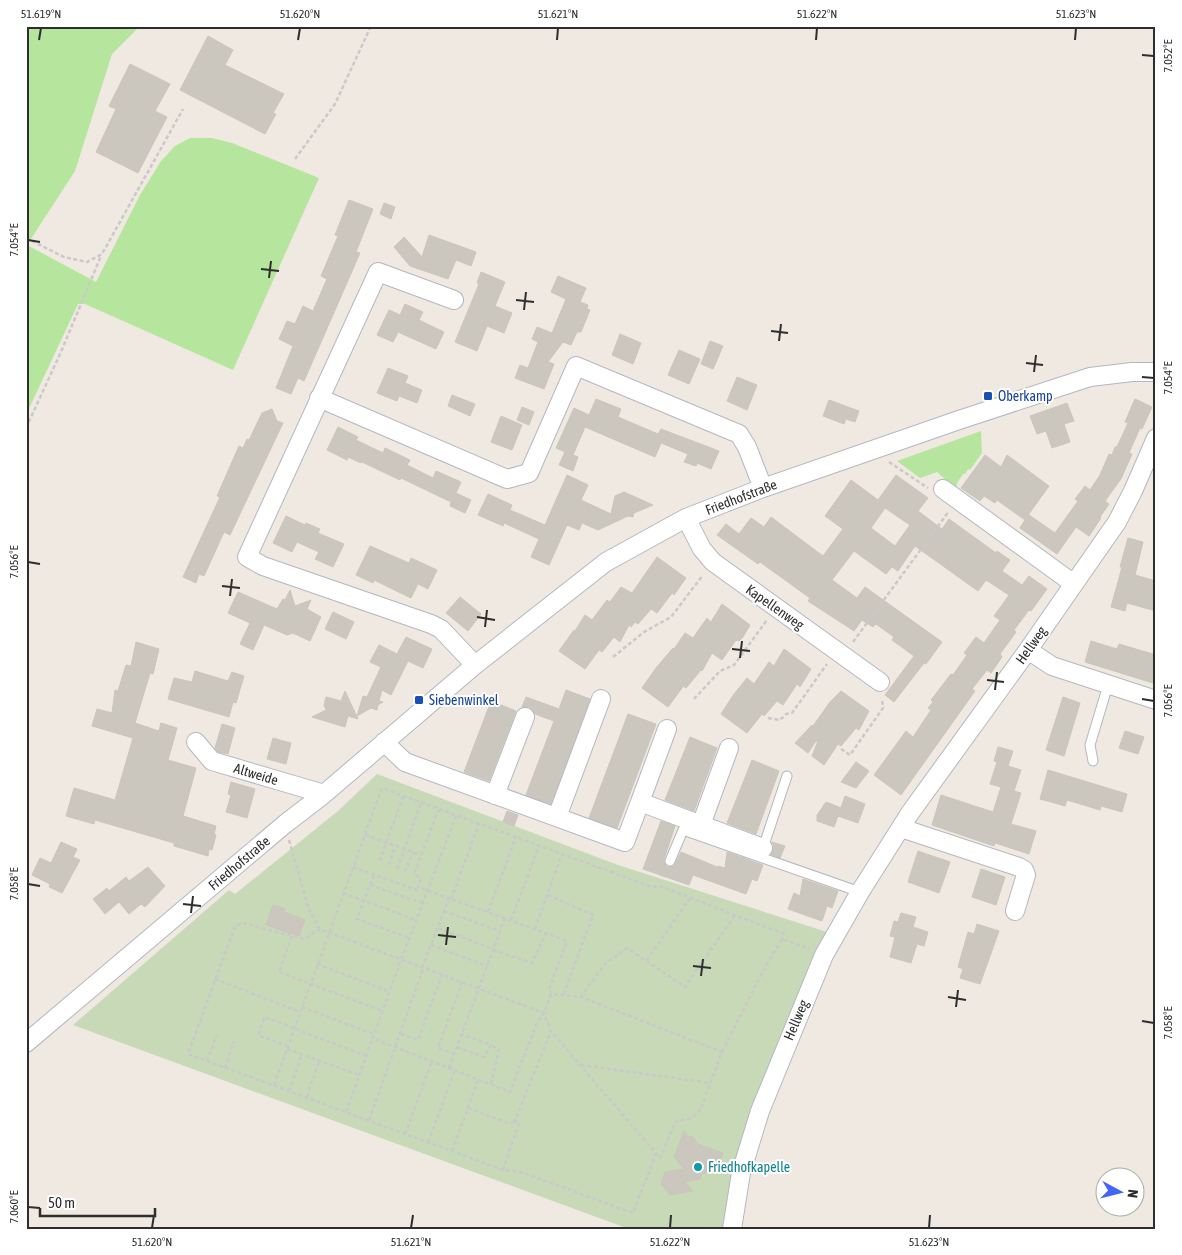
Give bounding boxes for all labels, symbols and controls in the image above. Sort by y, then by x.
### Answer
text: 51.619°N [21,7,61,21]
text: 51.620°N [280,7,320,21]
text: 51.621°N [538,7,578,21]
text: 51.622°N [797,7,837,21]
text: 51.623°N [1056,7,1096,21]
text: 7.052°E [1161,39,1175,73]
text: 7.054°E [7,223,21,257]
text: 7.054°E [1161,361,1175,395]
place label: Oberkamp [998,388,1053,404]
marker: Oberkamp [982,390,994,402]
street label: Friedhofstraße [703,476,779,518]
text: 7.056°E [7,545,21,579]
street label: Kapellenweg [743,581,807,633]
street label: Hellweg [1012,623,1050,667]
text: 7.056°E [1161,684,1175,718]
place label: Siebenwinkel [429,692,499,708]
marker: Siebenwinkel [413,694,425,706]
street label: Altweide [232,760,280,788]
street label: Friedhofstraße [205,833,273,893]
text: 7.058°E [7,867,21,901]
street label: Hellweg [780,997,812,1043]
text: 7.058°E [1161,1006,1175,1040]
place label: Friedhofkapelle [708,1159,790,1175]
marker: Friedhofkapelle [692,1161,704,1173]
north arrow [1094,1168,1144,1218]
scale bar [40,1185,155,1217]
text: N [1124,1189,1141,1199]
text: 7.060°E [7,1190,21,1224]
text: 50 m [48,1194,75,1211]
text: 51.620°N [132,1235,172,1249]
text: 51.621°N [391,1235,431,1249]
text: 51.622°N [650,1235,690,1249]
text: 51.623°N [909,1235,949,1249]

